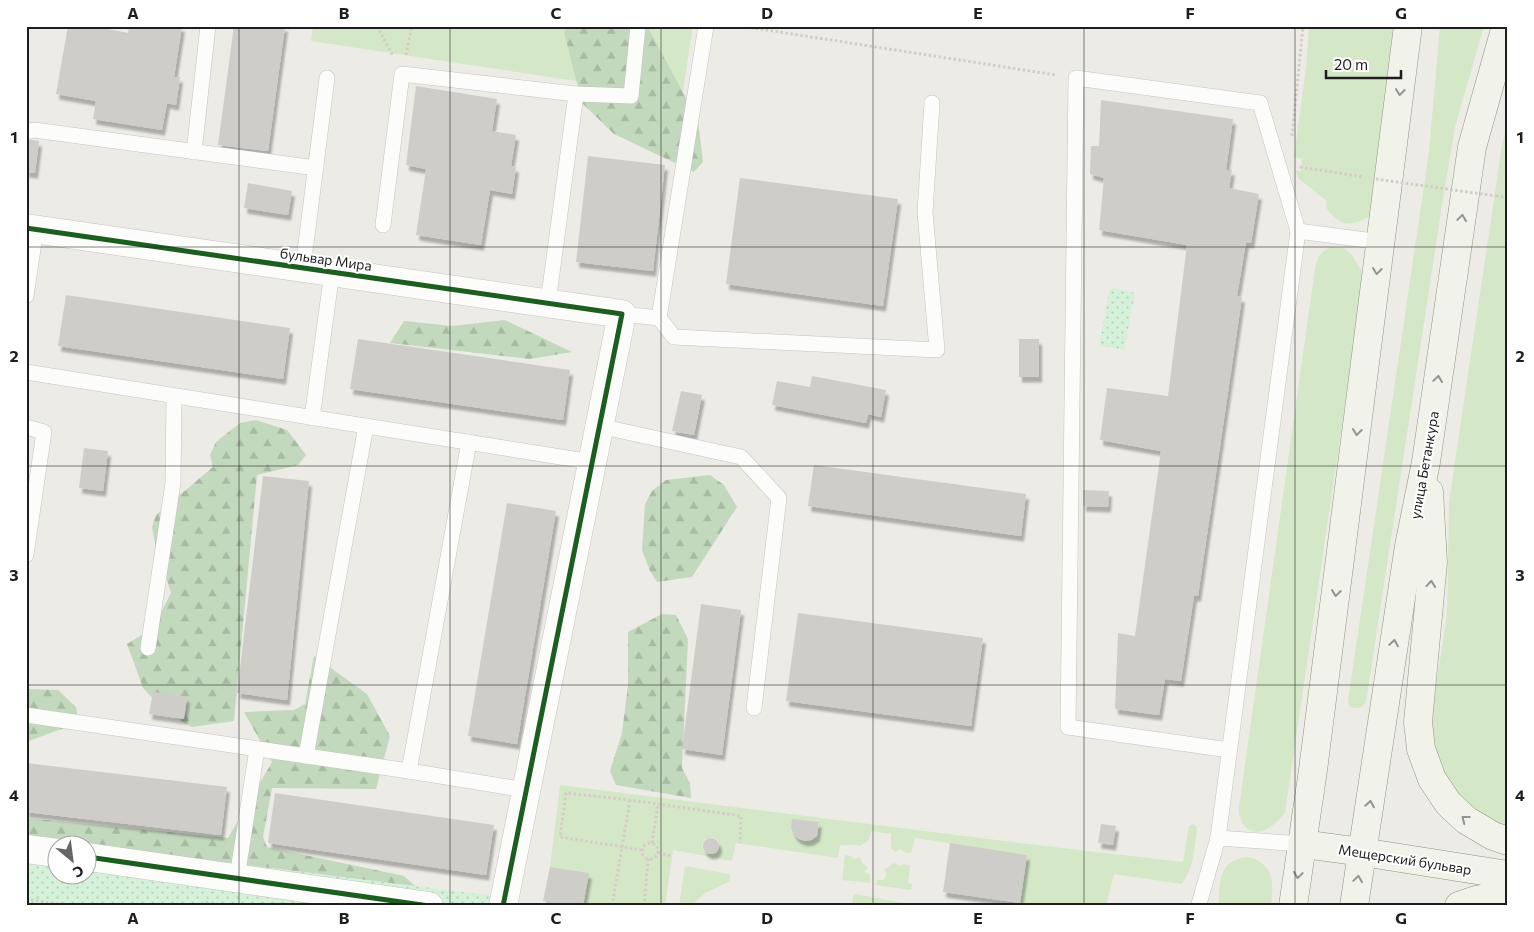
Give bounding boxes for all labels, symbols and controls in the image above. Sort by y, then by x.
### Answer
text: A [127,3,139,22]
text: B [339,3,350,22]
text: C [551,3,562,22]
text: D [761,3,773,22]
text: E [973,3,983,22]
text: F [1185,3,1195,22]
text: G [1395,3,1407,22]
scale bar [1326,48,1402,80]
text: 20 m [1334,55,1368,73]
one-way arrow [1395,88,1406,96]
text: 1 [10,127,18,146]
text: 1 [1516,127,1524,146]
one-way arrow [1456,214,1466,223]
street label: бульвар Мира [279,244,373,274]
one-way arrow [1373,266,1383,275]
text: 2 [9,346,19,365]
text: 2 [1515,346,1525,365]
one-way arrow [1432,375,1443,383]
street label: улица Бетанкура [1406,410,1442,520]
one-way arrow [1352,428,1363,436]
text: 3 [9,565,19,584]
text: 3 [1515,565,1525,584]
one-way arrow [1425,580,1436,588]
one-way arrow [1331,589,1342,597]
one-way arrow [1388,639,1399,647]
text: 4 [9,785,19,804]
text: 4 [1515,785,1525,804]
one-way arrow [1364,799,1374,808]
one-way arrow [1462,816,1471,824]
north arrow [48,834,98,884]
street label: Мещерский бульвар [1337,840,1473,878]
text: С [70,862,87,882]
one-way arrow [1293,871,1304,879]
one-way arrow [1353,874,1363,883]
text: A [127,908,139,927]
text: B [339,908,350,927]
text: C [551,908,562,927]
text: D [761,908,773,927]
text: E [973,908,983,927]
text: F [1185,908,1195,927]
text: G [1395,908,1407,927]

